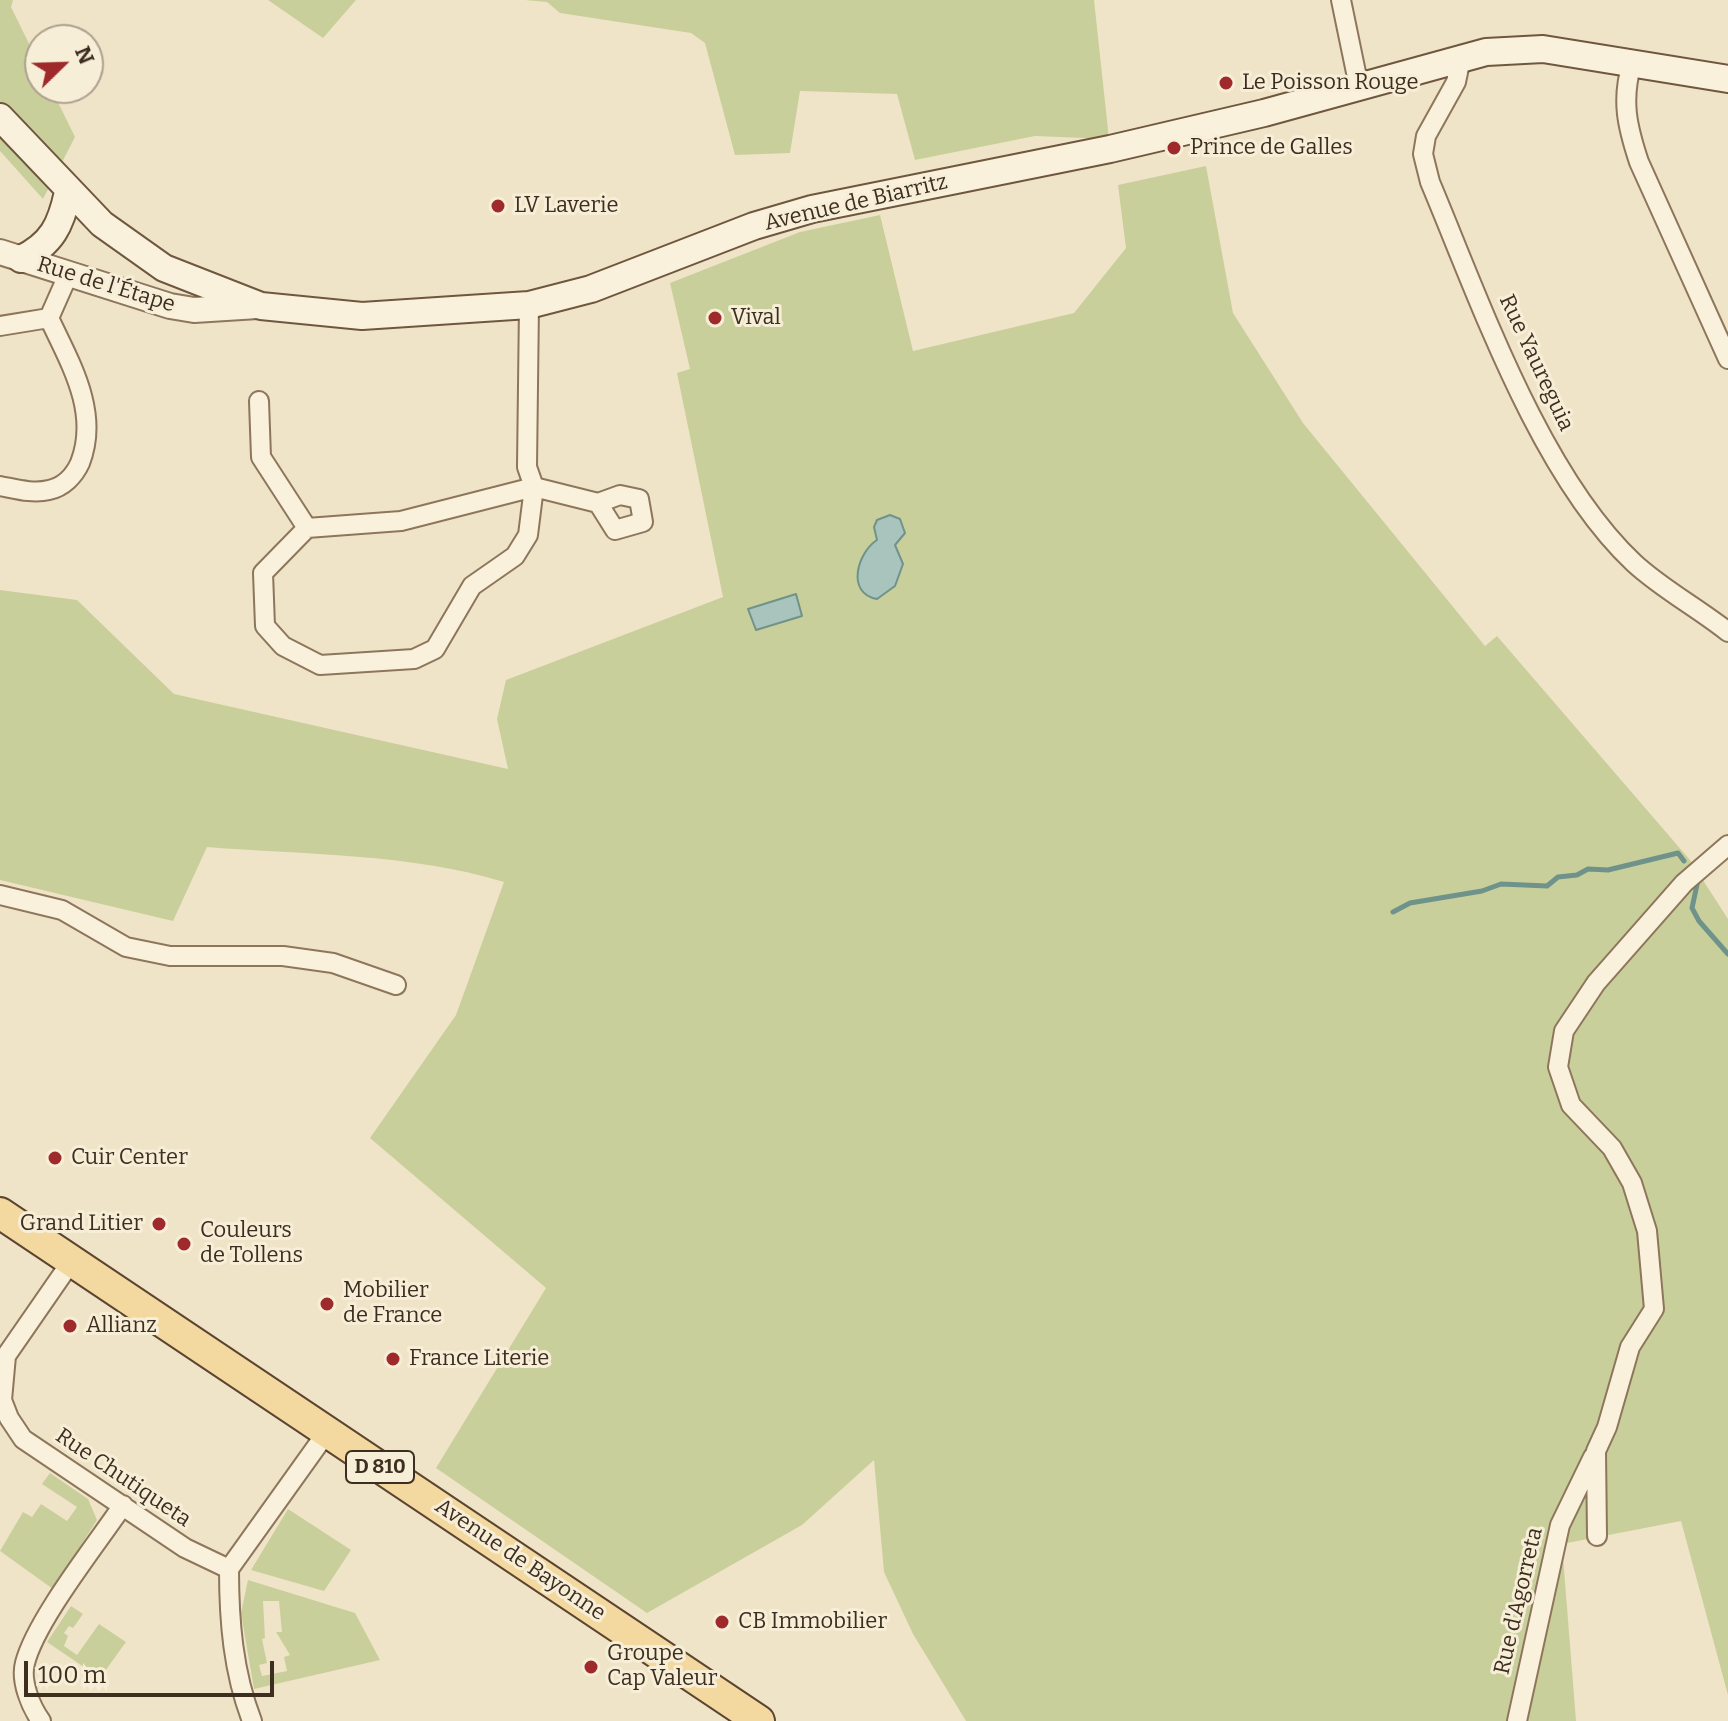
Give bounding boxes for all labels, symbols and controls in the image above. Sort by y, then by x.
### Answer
north arrow [24,24,104,104]
text: N [69,42,100,68]
place label: Le Poisson Rouge [1242,70,1419,96]
marker: Le Poisson Rouge [1217,74,1235,92]
place label: Prince de Galles [1190,135,1353,161]
marker: Prince de Galles [1165,139,1183,157]
street label: Avenue de Biarritz [762,169,950,237]
place label: LV Laverie [514,193,619,219]
marker: LV Laverie [489,197,507,215]
street label: Rue de l'Étape [34,251,178,319]
street label: Rue Yaureguia [1493,291,1579,435]
place label: Vival [731,305,781,331]
marker: Vival [706,309,724,327]
place label: Cuir Center [71,1145,188,1171]
marker: Cuir Center [46,1149,64,1167]
place label: Grand Litier [20,1211,143,1237]
marker: Grand Litier [150,1215,168,1233]
place label: Couleurs de Tollens [200,1218,303,1270]
marker: Couleurs de Tollens [175,1235,193,1253]
place label: Mobilier de France [343,1278,442,1330]
marker: Mobilier de France [318,1295,336,1313]
place label: Allianz [86,1313,157,1339]
marker: Allianz [61,1317,79,1335]
place label: France Literie [409,1346,549,1372]
marker: France Literie [384,1350,402,1368]
street label: Rue Chutiqueta [50,1423,196,1533]
road number: D 810 [346,1451,414,1483]
street label: Avenue de Bayonne [430,1493,610,1627]
street label: Rue d'Agorreta [1489,1525,1549,1677]
place label: CB Immobilier [738,1609,887,1635]
marker: CB Immobilier [713,1613,731,1631]
place label: Groupe Cap Valeur [607,1641,717,1692]
scale bar [28,1645,278,1695]
marker: Groupe Cap Valeur [582,1658,600,1676]
text: 100 m [38,1661,106,1689]

